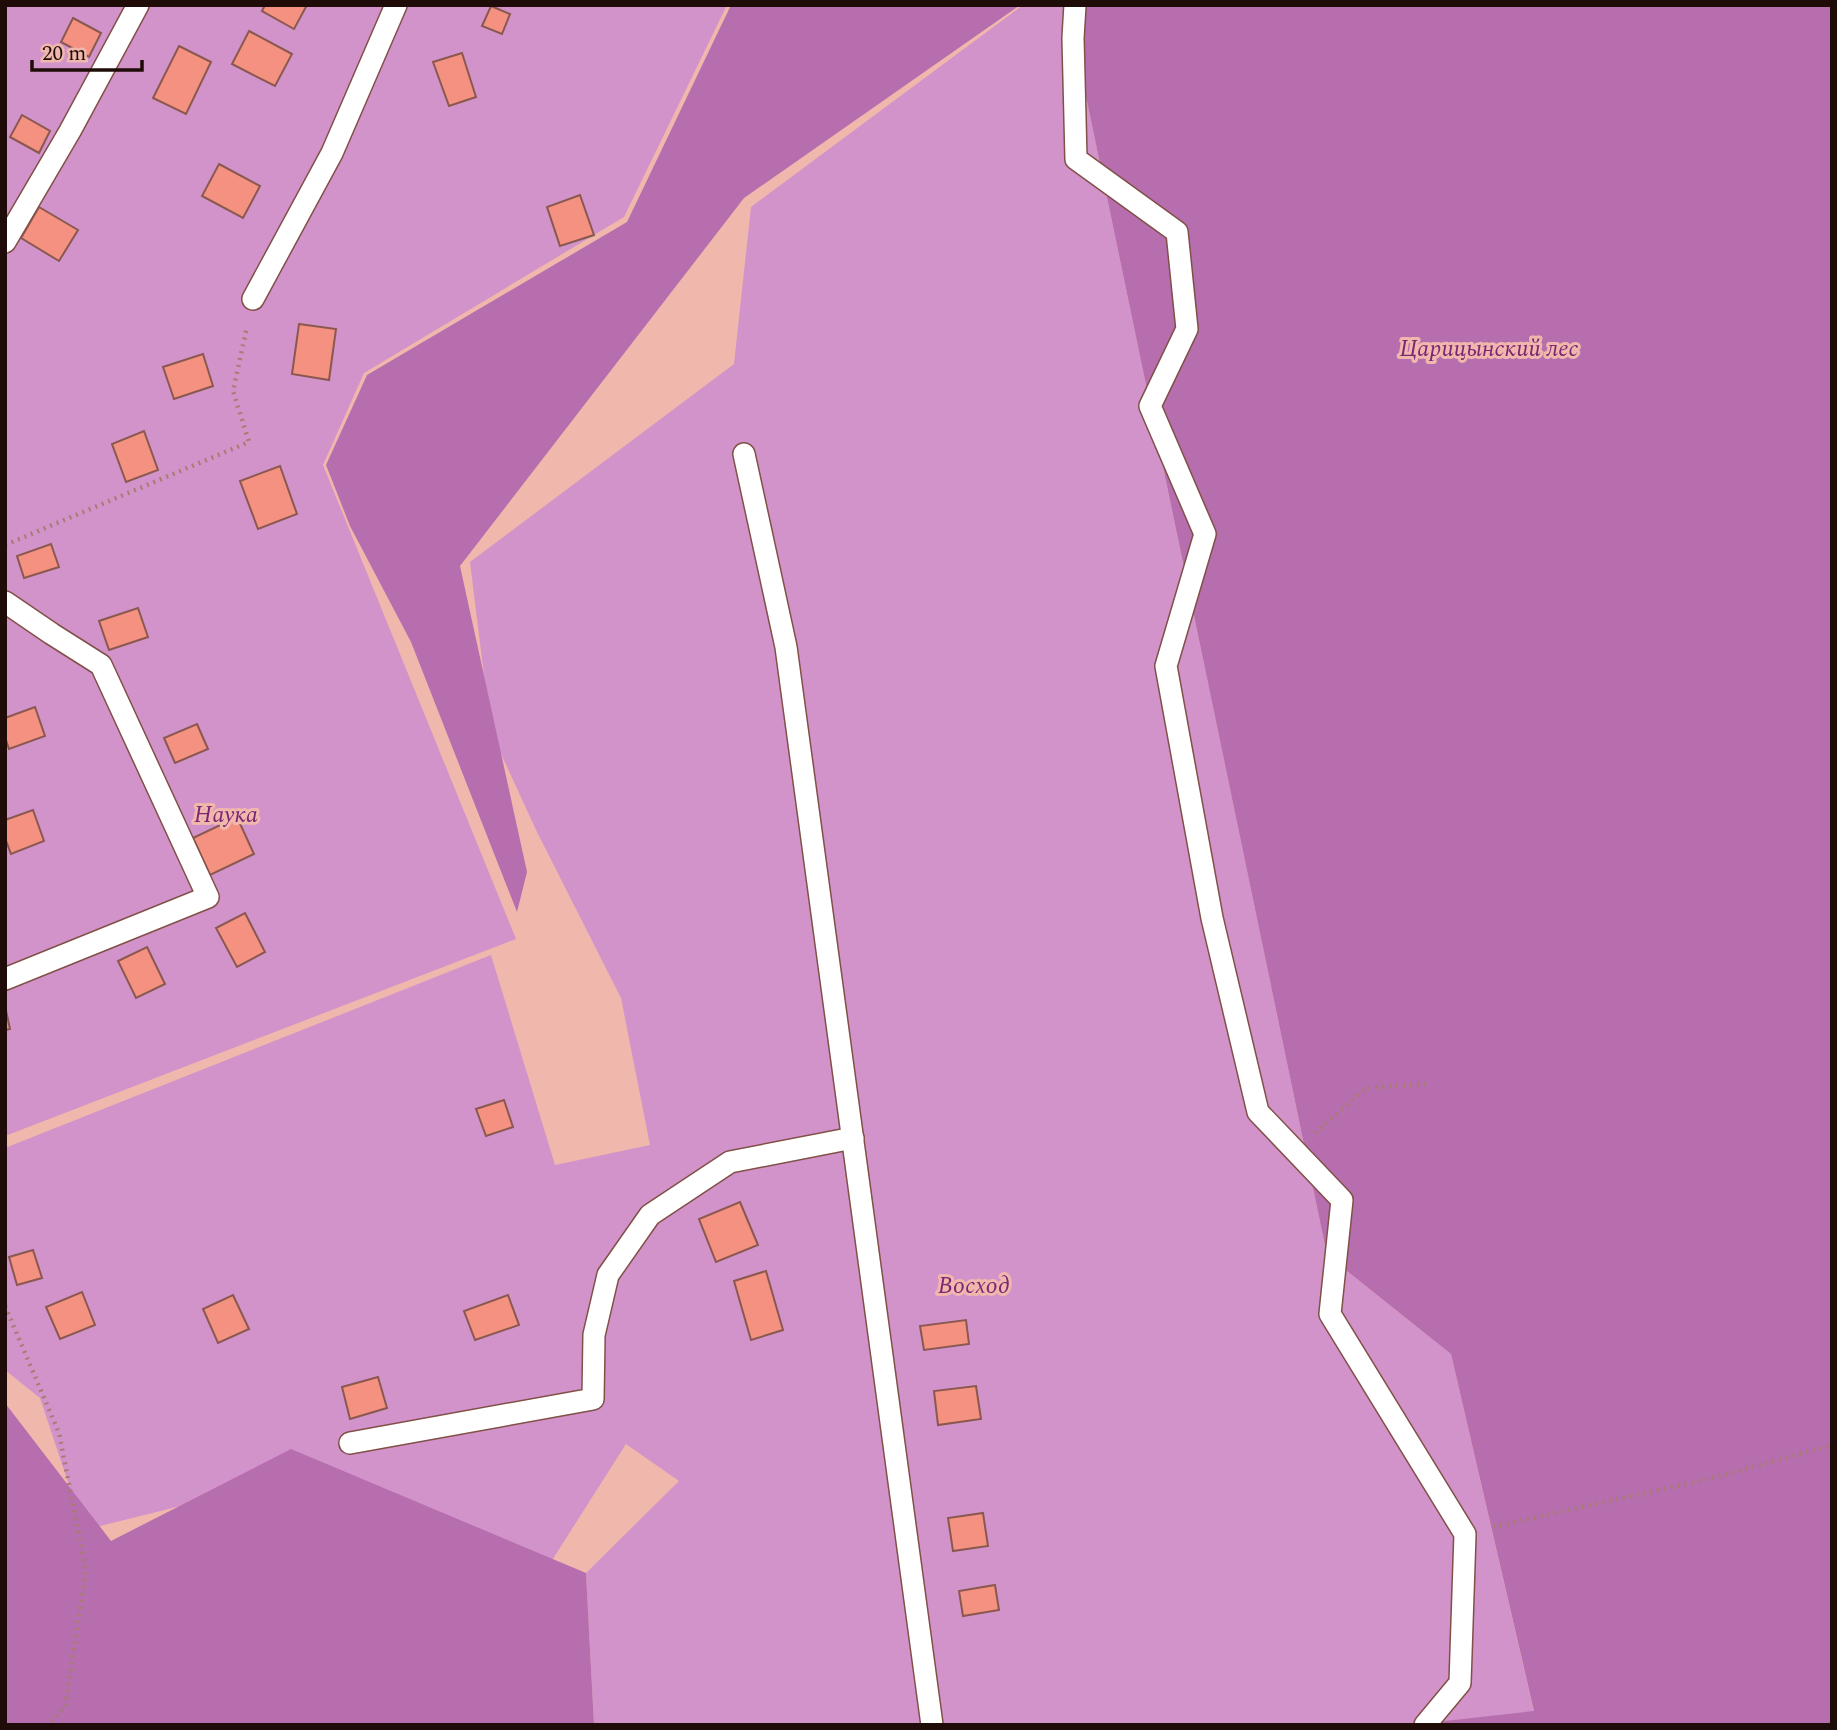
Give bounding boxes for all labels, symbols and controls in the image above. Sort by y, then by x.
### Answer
scale bar [32,28,142,72]
text: 20 m [42,38,86,70]
park label: Царицынский лес [1399,331,1579,367]
park label: Наука [194,797,258,833]
park label: Восход [938,1268,1010,1304]

